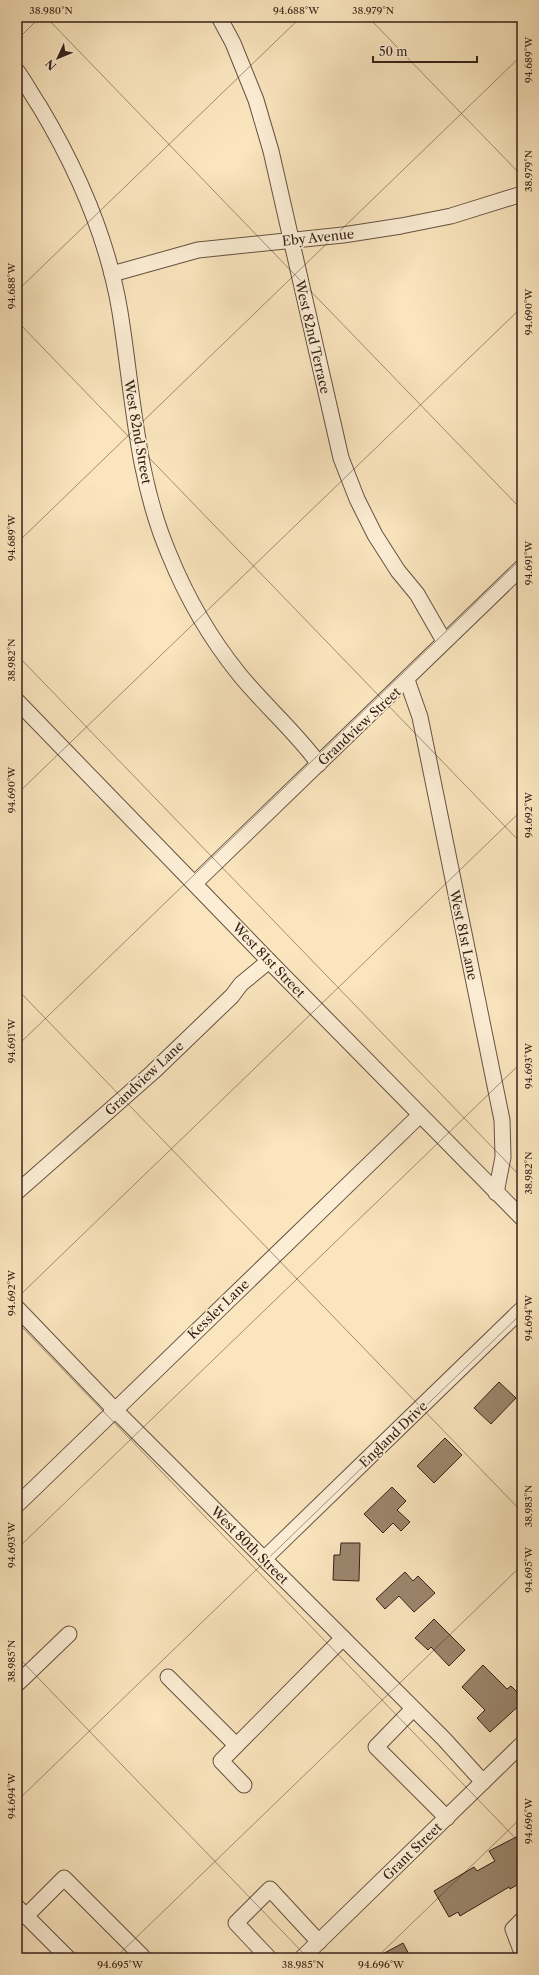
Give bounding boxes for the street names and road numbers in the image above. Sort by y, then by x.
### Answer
street label: Eby Avenue [281,225,355,249]
street label: West 82nd Terrace [292,278,334,395]
street label: West 82nd Street [121,378,155,486]
street label: Grandview Street [314,683,404,768]
street label: West 81st Lane [446,888,481,981]
street label: West 81st Street [229,919,309,1001]
street label: Grandview Lane [101,1038,187,1118]
street label: Kessler Lane [184,1276,252,1342]
street label: England Drive [356,1398,430,1470]
street label: West 80th Street [207,1502,292,1587]
street label: Grant Street [379,1819,445,1883]

